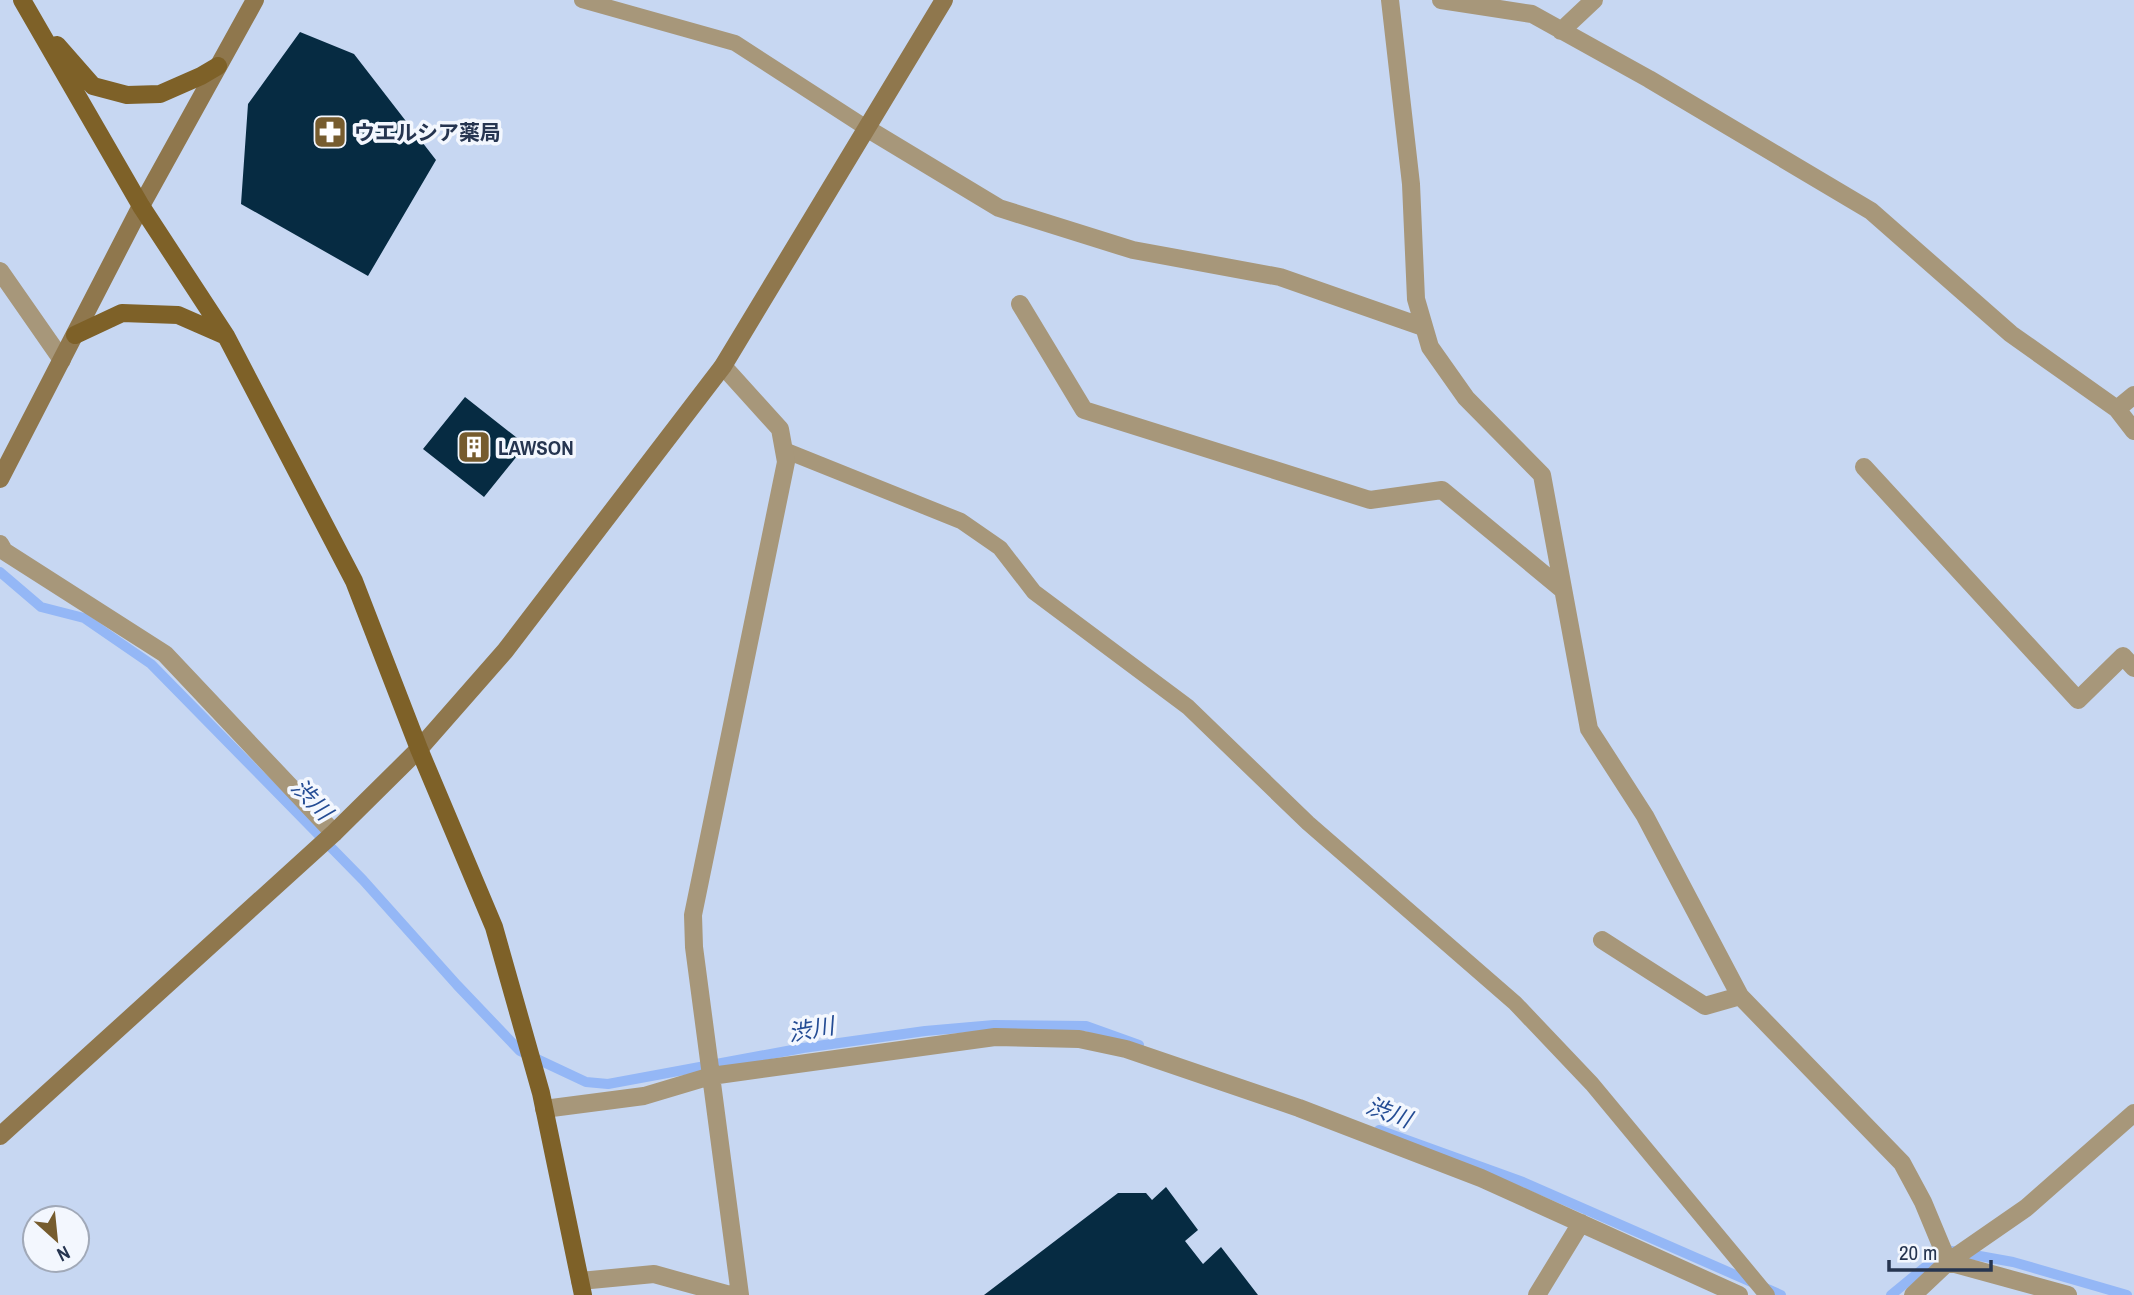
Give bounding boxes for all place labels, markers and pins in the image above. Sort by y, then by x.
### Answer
pharmacy icon: ウエルシア薬局 [311,113,349,151]
place label: ウエルシア薬局 [354,118,501,147]
building icon: LAWSON [455,428,493,466]
place label: LAWSON [498,433,574,462]

